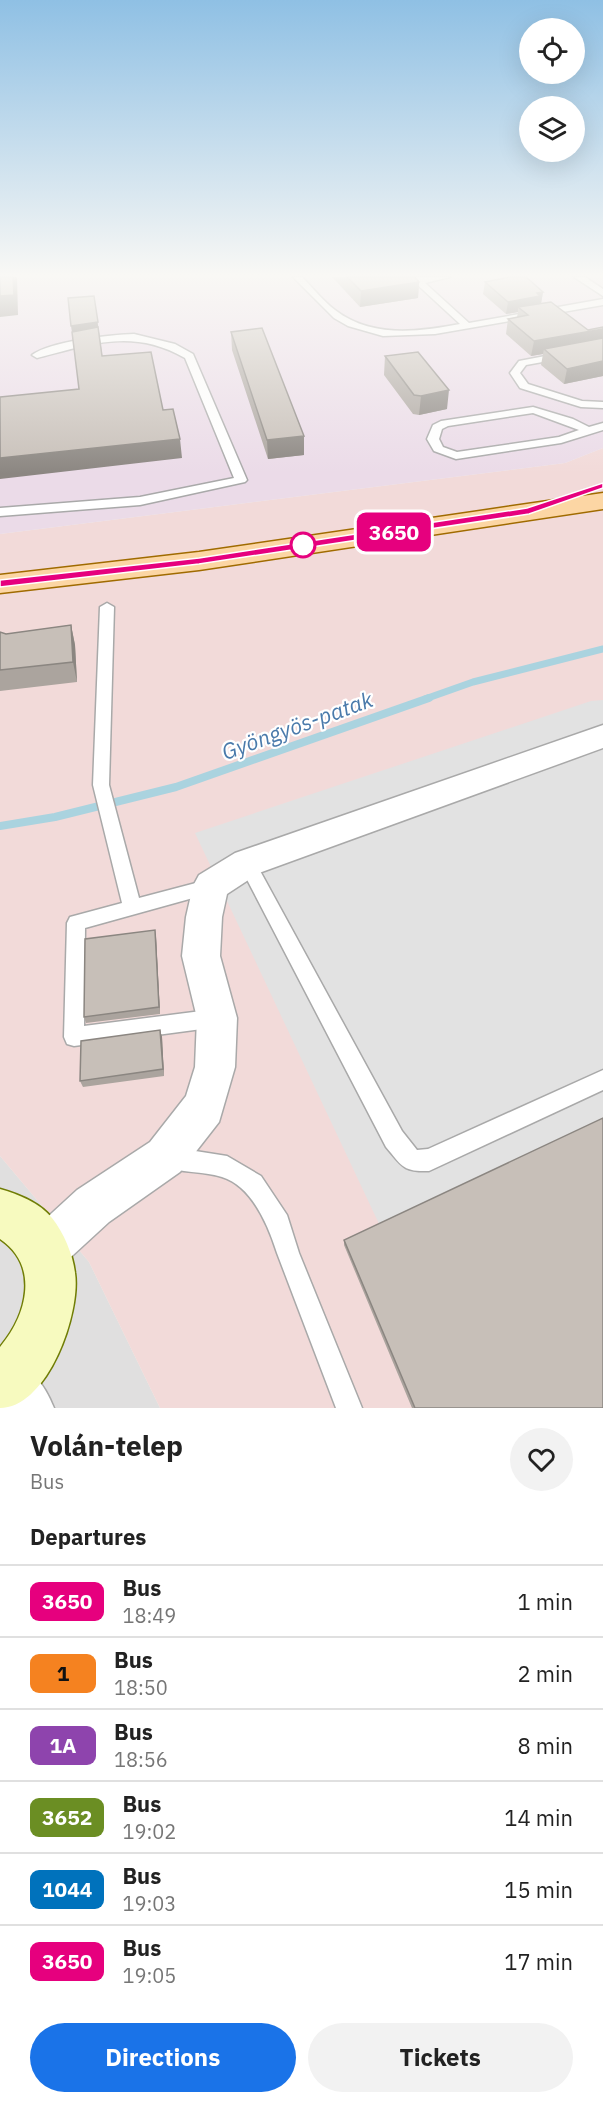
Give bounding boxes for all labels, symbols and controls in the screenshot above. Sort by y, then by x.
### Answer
map controls [519,18,585,162]
button: locate [519,18,585,84]
button: layers [519,96,585,162]
line badge: 3650 [352,512,436,552]
text: 3650 [369,518,419,546]
unlabelled marker [290,532,316,558]
water label: Gyöngyös-patak [217,684,377,766]
text: Volán-telep [30,1427,183,1464]
button: heart [510,1428,573,1491]
text: Bus [30,1468,64,1495]
text: Departures [30,1522,146,1551]
text: Bus [122,1573,161,1602]
text: 3650 [42,1587,92,1615]
text: 1 min [517,1587,573,1616]
text: 18:49 [122,1602,176,1629]
text: Bus [114,1645,153,1674]
text: 1 [57,1659,69,1687]
text: 2 min [517,1659,573,1688]
text: 18:50 [114,1674,168,1701]
text: Bus [114,1717,153,1746]
text: 1A [50,1731,77,1759]
text: 8 min [517,1731,573,1760]
text: 18:56 [114,1746,168,1773]
text: Bus [122,1789,161,1818]
text: 3652 [42,1803,92,1831]
text: 14 min [504,1803,573,1832]
text: 19:02 [122,1818,176,1845]
text: Bus [122,1861,161,1890]
text: 1044 [42,1875,92,1903]
text: 15 min [504,1875,573,1904]
text: 19:03 [122,1890,176,1917]
text: Bus [122,1933,161,1962]
text: 3650 [42,1947,92,1975]
text: 17 min [504,1947,573,1976]
text: 19:05 [122,1962,176,1989]
button: Directions [30,2023,296,2092]
button: Tickets [308,2023,573,2092]

